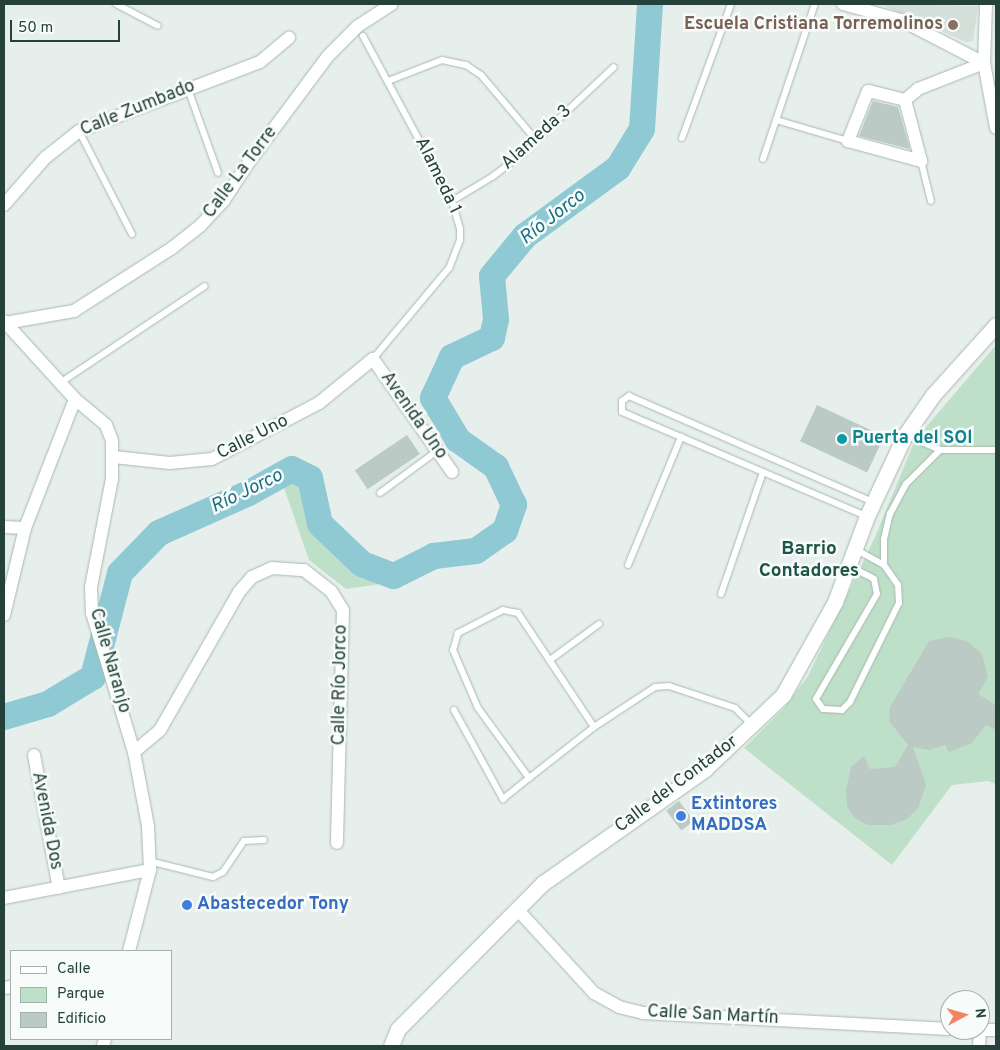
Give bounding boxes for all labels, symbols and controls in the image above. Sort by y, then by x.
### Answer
scale bar [12,10,122,42]
place label: Escuela Cristiana Torremolinos [684,14,943,36]
text: 50 m [18,19,53,38]
marker: Escuela Cristiana Torremolinos [947,19,959,31]
street label: Calle Zumbado [77,76,199,142]
street label: Alameda 3 [498,101,576,175]
street label: Calle La Torre [199,122,283,224]
street label: Alameda 1 [409,134,465,218]
water label: Río Jorco [516,185,590,251]
street label: Avenida Uno [375,368,451,464]
street label: Calle Uno [214,411,292,465]
place label: Puerta del SOl [852,428,973,450]
marker: Puerta del SOl [836,433,848,445]
water label: Río Jorco [207,465,287,519]
district label: Barrio Contadores [759,539,859,583]
street label: Calle Naranjo [84,606,134,716]
street label: Calle Río Jorco [329,624,353,746]
street label: Calle del Contador [611,732,743,838]
street label: Avenida Dos [26,770,66,872]
place label: Extintores MADDSA [691,795,777,838]
marker: Extintores MADDSA [675,810,687,822]
place label: Abastecedor Tony [197,894,349,916]
marker: Abastecedor Tony [181,899,193,911]
legend [10,950,172,1040]
text: Calle [57,960,91,979]
text: Parque [57,985,105,1004]
north arrow [940,990,990,1040]
street label: Calle San Martín [647,1002,779,1030]
text: N [970,1008,988,1019]
text: Edificio [57,1010,106,1029]

